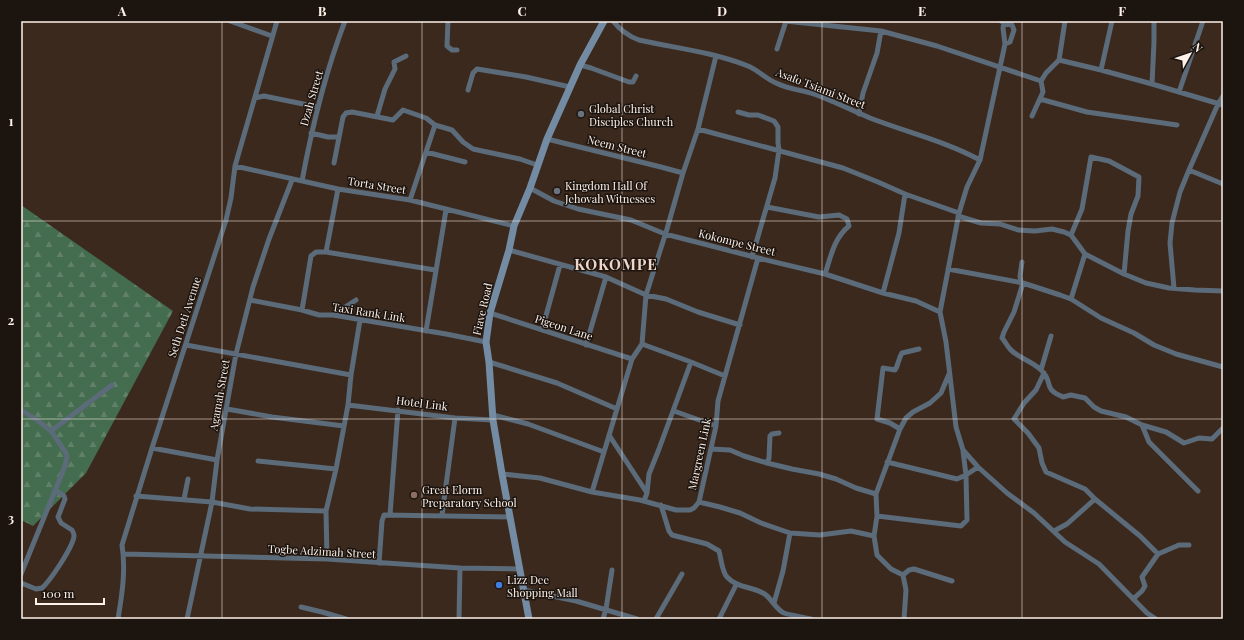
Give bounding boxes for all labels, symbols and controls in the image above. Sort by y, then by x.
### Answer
text: A [117,2,127,19]
text: B [318,2,327,19]
text: C [517,2,527,19]
text: D [717,2,727,19]
text: E [918,2,926,19]
text: F [1118,2,1126,19]
north arrow [1170,34,1210,74]
text: N [1190,39,1206,55]
street label: Asafo Tsiami Street [773,64,868,112]
street label: Dzah Street [296,68,326,128]
place label: Global Christ Disciples Church [589,101,674,129]
marker: Global Christ Disciples Church [576,109,586,119]
text: 1 [9,112,14,129]
street label: Neem Street [586,131,648,161]
street label: Torta Street [347,173,407,197]
place label: Kingdom Hall Of Jehovah Witnesses [564,178,655,206]
marker: Kingdom Hall Of Jehovah Witnesses [552,186,562,196]
street label: Kokompe Street [697,225,777,259]
district label: KOKOMPE [574,254,658,274]
street label: Seth Deti Avenue [164,274,204,359]
street label: Fiave Road [469,281,495,337]
street label: Taxi Rank Link [331,299,407,325]
text: 2 [8,311,15,328]
street label: Pigeon Lane [533,311,595,344]
street label: Agamah Street [205,358,233,433]
street label: Hotel Link [395,392,449,414]
street label: Margreen Link [684,417,714,491]
place label: Great Elorm Preparatory School [422,482,517,510]
marker: Great Elorm Preparatory School [409,490,419,500]
text: 3 [8,509,14,526]
street label: Togbe Adzimah Street [268,541,376,561]
place label: Lizz Dee Shopping Mall [507,572,578,600]
scale bar [36,580,104,606]
marker: Lizz Dee Shopping Mall [494,580,504,590]
text: 100 m [42,585,75,601]

